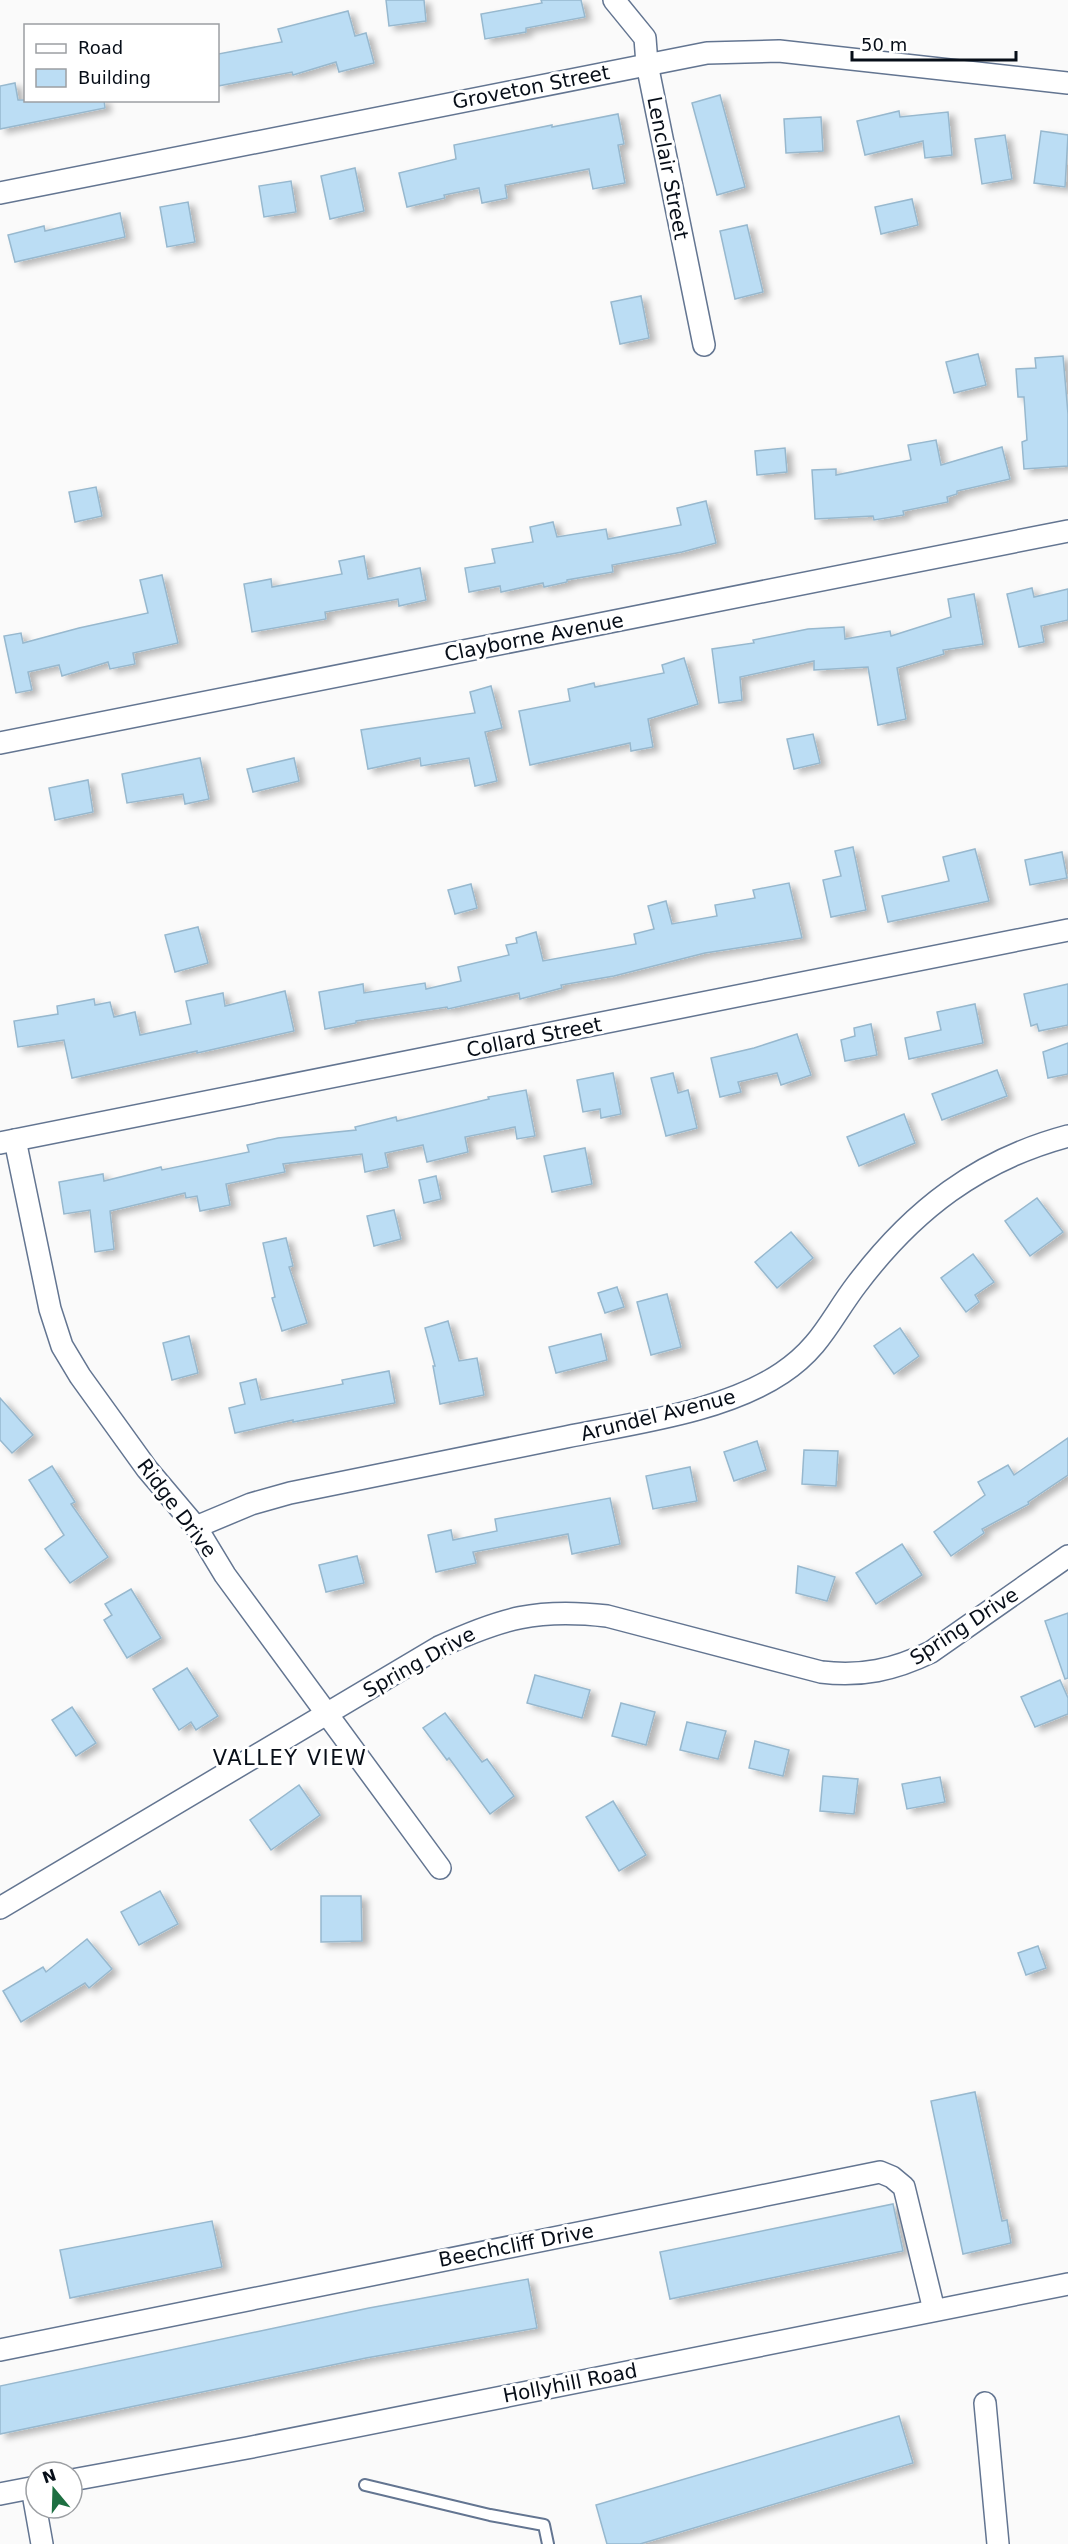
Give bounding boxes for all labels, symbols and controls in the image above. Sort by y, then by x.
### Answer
legend [24,24,219,102]
scale bar [852,24,1016,62]
text: 50 m [861,34,907,55]
text: Road [78,37,123,58]
street label: Groveton Street [450,60,612,114]
text: Building [78,67,151,88]
street label: Lenclair Street [642,94,694,242]
street label: Clayborne Avenue [442,608,626,666]
street label: Collard Street [464,1012,604,1062]
street label: Arundel Avenue [578,1384,738,1446]
street label: Ridge Drive [132,1454,222,1562]
street label: Spring Drive [905,1582,1023,1670]
street label: Spring Drive [359,1621,479,1703]
district label: VALLEY VIEW [213,1746,367,1770]
street label: Beechcliff Drive [436,2218,596,2272]
street label: Hollyhill Road [501,2358,639,2408]
north arrow [24,2460,84,2520]
text: N [40,2465,59,2487]

